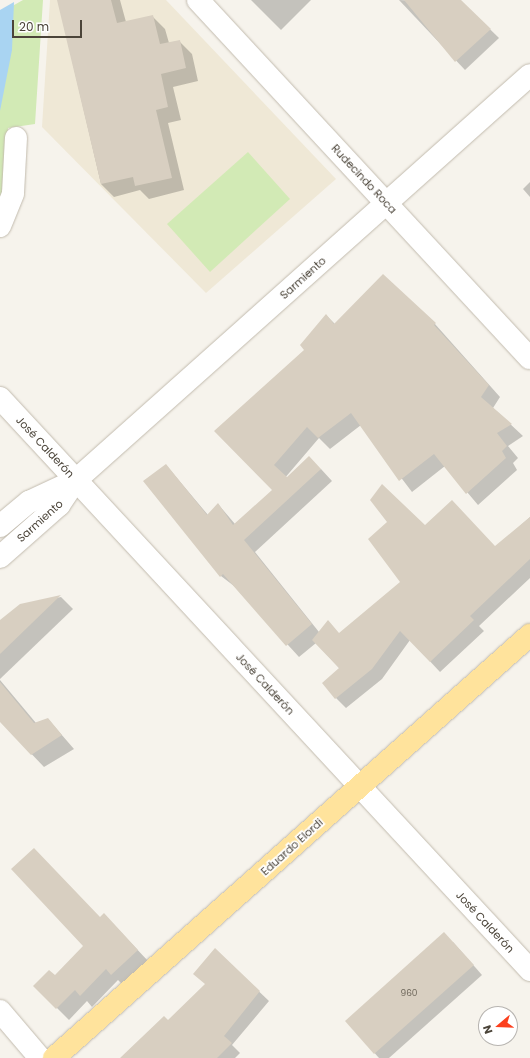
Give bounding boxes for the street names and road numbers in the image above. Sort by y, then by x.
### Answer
street label: Rudecindo Roca [329,142,399,216]
street label: Sarmiento [277,254,329,302]
street label: José Calderón [13,413,77,481]
street label: Sarmiento [14,497,66,545]
street label: José Calderón [233,650,297,718]
street label: Eduardo Elordi [258,816,326,878]
street label: José Calderón [453,888,517,956]

